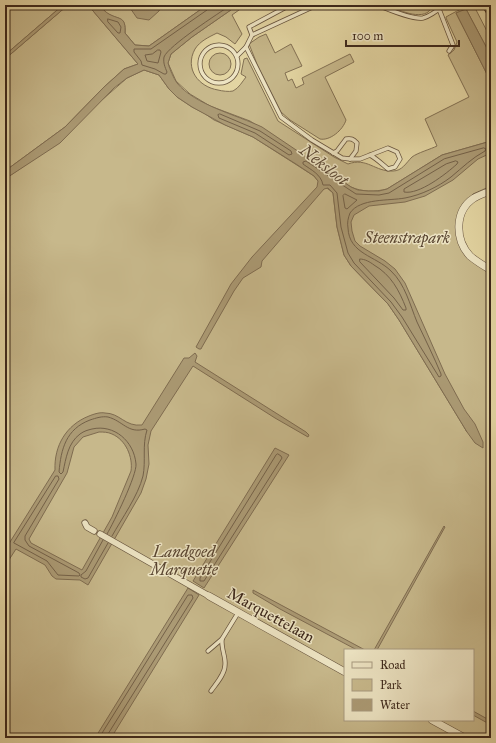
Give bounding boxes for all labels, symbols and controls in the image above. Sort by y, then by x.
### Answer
scale bar [346,22,459,48]
text: 100 m [352,29,383,43]
water label: Neksloot [295,139,354,192]
park label: Steenstrapark [363,228,450,248]
park label: Landgoed Marquette [148,542,219,579]
street label: Marquettelaan [224,583,318,648]
legend [344,649,474,721]
text: Road [380,658,406,672]
text: Park [380,678,402,692]
text: Water [380,698,410,712]

